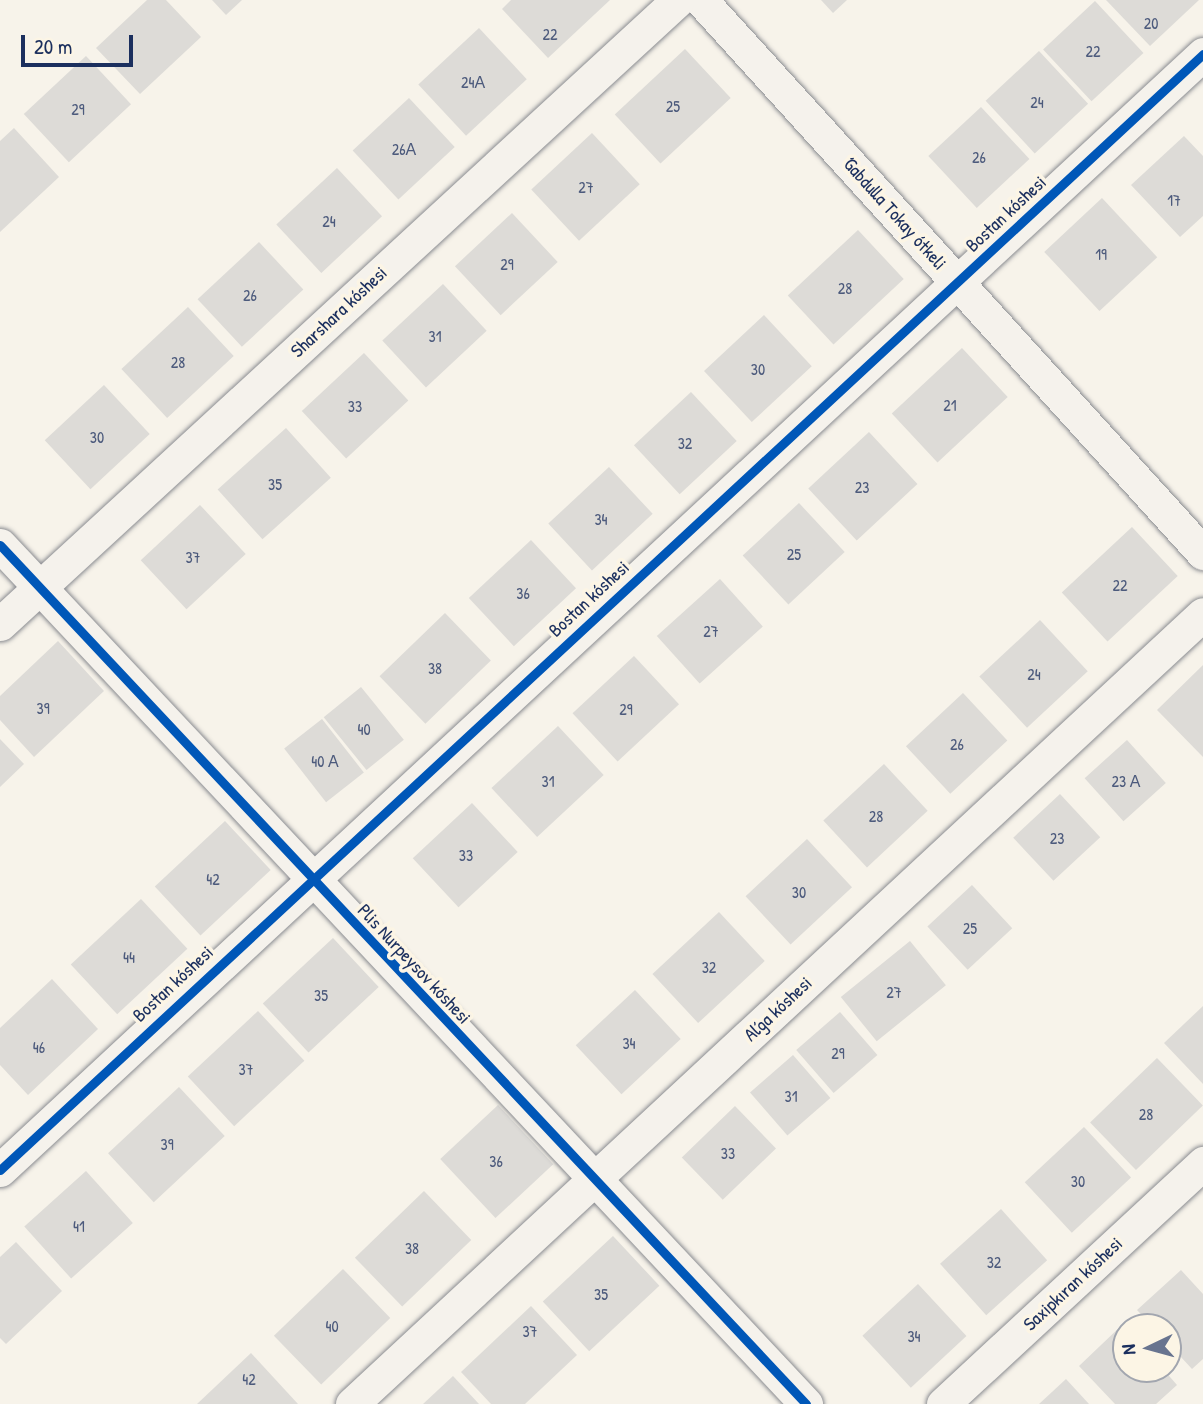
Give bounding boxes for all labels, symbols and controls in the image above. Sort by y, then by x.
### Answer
house number: 20 [1144,13,1158,33]
scale bar [24,21,136,65]
house number: 22 [543,24,557,44]
text: 20 m [34,32,72,61]
house number: 22 [1086,41,1100,61]
house number: 24А [461,72,485,92]
house number: 24 [1030,92,1044,112]
house number: 25 [666,96,680,116]
house number: 29 [71,99,85,119]
house number: 26А [392,139,416,159]
house number: 26 [972,147,986,167]
street label: Ǵabdulla Tokay ótkeli [839,153,951,275]
street label: Bostan kóshesi [961,171,1051,257]
house number: 27 [578,177,594,197]
house number: 17 [1167,190,1181,210]
house number: 24 [322,211,336,231]
house number: 19 [1095,244,1107,264]
house number: 29 [500,254,514,274]
street label: Sharshara kóshesi [286,262,392,362]
house number: 28 [838,278,852,298]
house number: 26 [243,285,257,305]
house number: 31 [429,326,441,346]
house number: 28 [171,352,185,372]
house number: 30 [751,359,765,379]
house number: 21 [943,395,957,415]
house number: 33 [348,396,362,416]
house number: 30 [90,427,104,447]
house number: 32 [678,433,692,453]
house number: 35 [268,474,282,494]
house number: 23 [855,477,869,497]
house number: 34 [594,509,608,529]
house number: 25 [787,544,801,564]
house number: 37 [185,547,201,567]
street label: Bostan kóshesi [544,556,634,642]
house number: 22 [1113,575,1127,595]
house number: 36 [516,583,530,603]
house number: 27 [703,621,719,641]
house number: 38 [428,658,442,678]
house number: 24 [1027,664,1041,684]
house number: 39 [36,698,50,718]
house number: 29 [619,699,633,719]
house number: 40 [357,719,371,739]
house number: 26 [950,734,964,754]
house number: 40 А [311,751,339,771]
house number: 31 [542,771,554,791]
house number: 23 А [1111,771,1141,791]
house number: 28 [869,806,883,826]
house number: 23 [1050,828,1064,848]
house number: 33 [459,845,473,865]
house number: 42 [206,869,220,889]
house number: 30 [792,882,806,902]
street label: Plis Nurpeysov kóshesi [353,899,475,1029]
house number: 25 [963,918,977,938]
street label: Bostan kóshesi [128,941,218,1027]
house number: 44 [123,947,135,967]
house number: 32 [702,957,716,977]
street label: Alǵa kóshesi [739,972,817,1046]
house number: 27 [886,982,902,1002]
house number: 35 [314,985,328,1005]
house number: 34 [622,1033,636,1053]
house number: 46 [33,1037,45,1057]
house number: 29 [831,1043,845,1063]
house number: 37 [238,1059,254,1079]
house number: 31 [785,1086,797,1106]
house number: 28 [1139,1104,1153,1124]
house number: 39 [160,1134,174,1154]
house number: 33 [721,1143,735,1163]
house number: 36 [489,1151,503,1171]
house number: 30 [1071,1171,1085,1191]
house number: 41 [73,1216,85,1236]
street label: Saxipkıran kóshesi [1019,1232,1127,1336]
house number: 38 [405,1238,419,1258]
house number: 32 [987,1252,1001,1272]
house number: 35 [594,1284,608,1304]
north arrow [1112,1313,1182,1383]
house number: 40 [325,1316,339,1336]
house number: 37 [522,1321,538,1341]
house number: 34 [907,1326,921,1346]
text: N [1115,1343,1141,1356]
house number: 42 [242,1369,256,1389]

